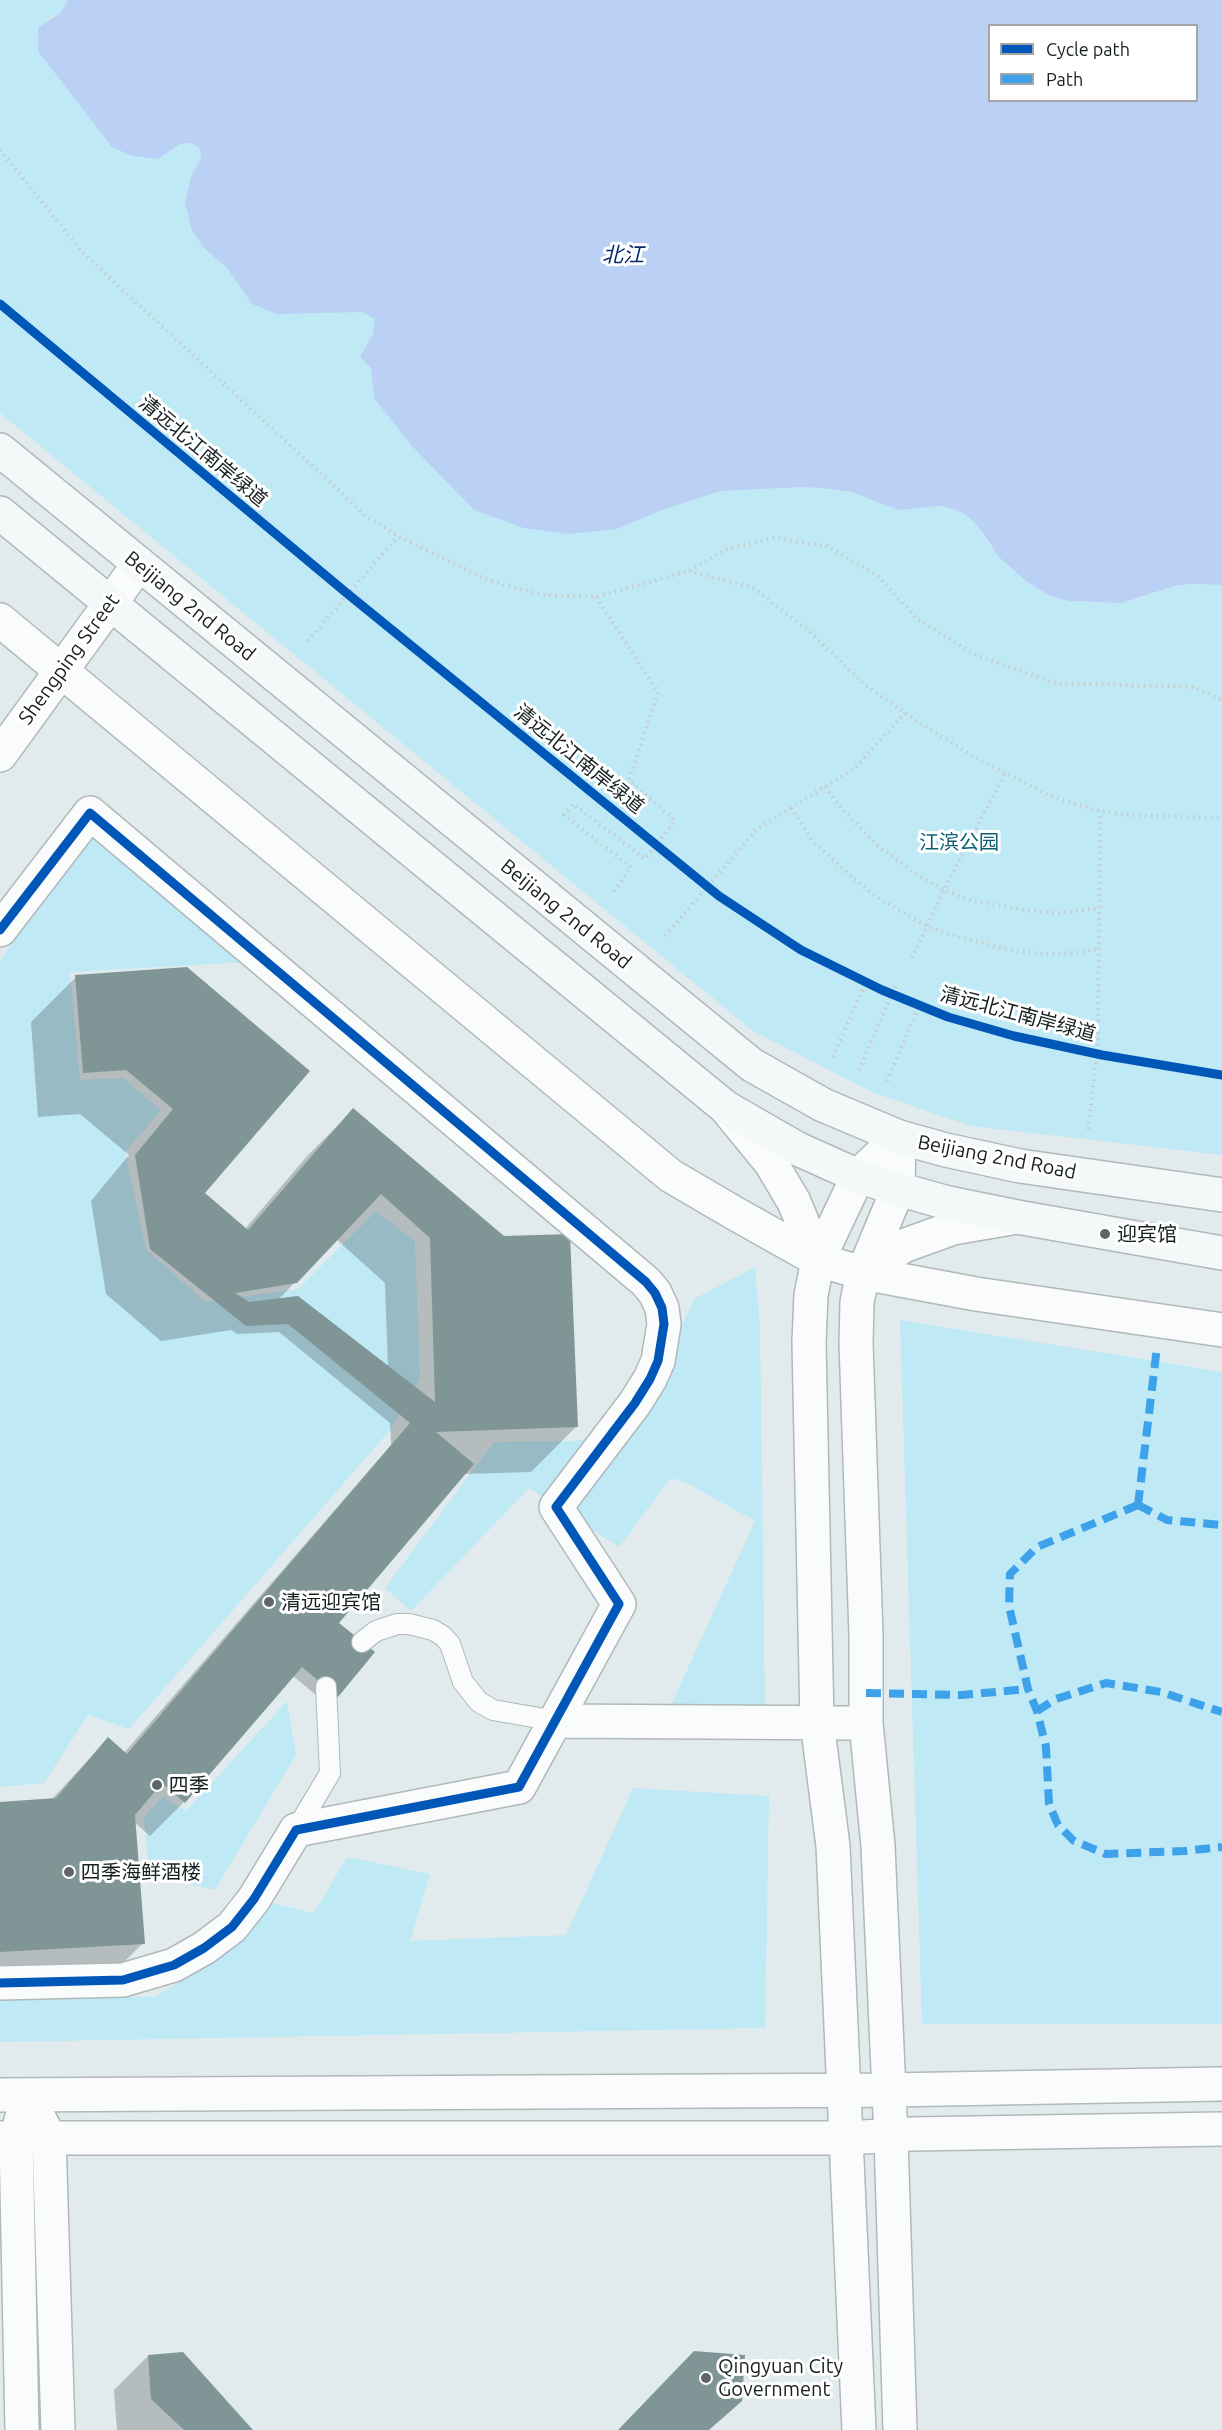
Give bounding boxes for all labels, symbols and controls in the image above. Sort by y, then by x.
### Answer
legend [988,24,1198,102]
text: Cycle path [1046,39,1130,59]
text: Path [1046,69,1083,89]
water label: 北江 [602,242,644,268]
street label: 清远北江南岸绿道 [134,390,272,512]
street label: Beijiang 2nd Road [120,546,260,666]
street label: Shengping Street [14,589,124,729]
street label: 清远北江南岸绿道 [509,699,649,819]
park label: 江滨公园 [919,830,999,854]
street label: Beijiang 2nd Road [496,854,636,974]
street label: 清远北江南岸绿道 [938,982,1098,1046]
street label: Beijiang 2nd Road [916,1130,1078,1184]
place label: 迎宾馆 [1117,1222,1177,1246]
marker: 迎宾馆 [1098,1227,1112,1241]
place label: 清远迎宾馆 [281,1590,381,1614]
marker: 清远迎宾馆 [262,1595,276,1609]
place label: 四季 [169,1773,209,1797]
marker: 四季 [150,1778,164,1792]
place label: 四季海鲜酒楼 [81,1860,201,1884]
marker: 四季海鲜酒楼 [62,1865,76,1879]
place label: Qingyuan City Government [718,2354,843,2401]
marker: Qingyuan City Government [699,2371,713,2385]

